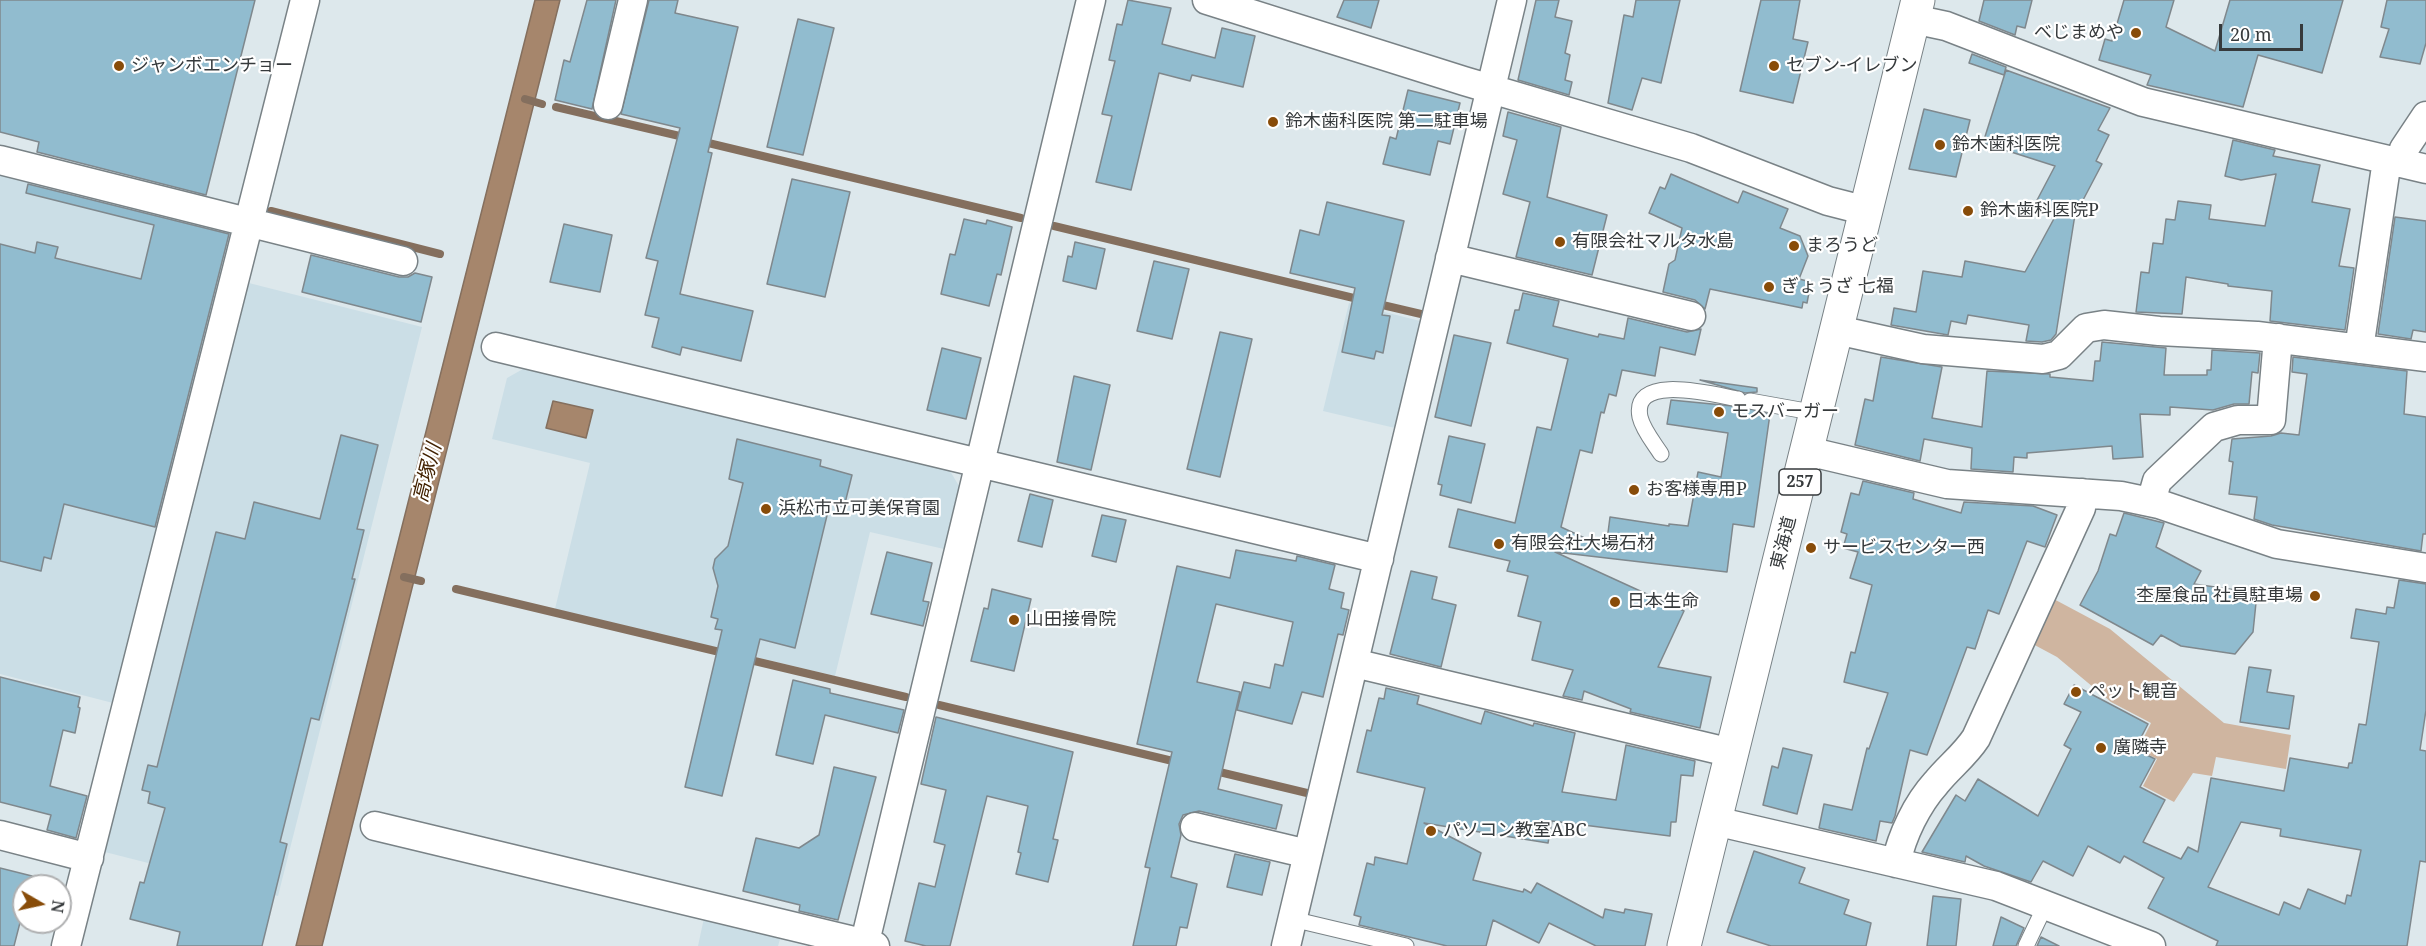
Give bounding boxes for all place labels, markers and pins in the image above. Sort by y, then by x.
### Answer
place label: べじまめや [2034,22,2124,44]
marker: べじまめや [2129,26,2143,40]
place label: ジャンボエンチョー [131,55,293,77]
place label: セブン-イレブン [1786,55,1918,77]
marker: ジャンボエンチョー [112,59,126,73]
marker: セブン-イレブン [1767,59,1781,73]
place label: 鈴木歯科医院 第二駐車場 [1285,111,1488,133]
marker: 鈴木歯科医院 第二駐車場 [1266,115,1280,129]
place label: 鈴木歯科医院 [1952,134,2060,156]
marker: 鈴木歯科医院 [1933,138,1947,152]
place label: 鈴木歯科医院P [1980,200,2099,222]
marker: 鈴木歯科医院P [1961,204,1975,218]
place label: 有限会社マルタ水島 [1572,231,1734,253]
marker: 有限会社マルタ水島 [1553,235,1567,249]
place label: まろうど [1806,235,1878,257]
marker: まろうど [1787,239,1801,253]
place label: ぎょうざ 七福 [1781,276,1894,298]
marker: ぎょうざ 七福 [1762,280,1776,294]
place label: モスバーガー [1731,401,1839,423]
marker: モスバーガー [1712,405,1726,419]
place label: お客様専用P [1646,479,1747,501]
marker: お客様専用P [1627,483,1641,497]
place label: 浜松市立可美保育園 [778,498,940,520]
marker: 浜松市立可美保育園 [759,502,773,516]
place label: 有限会社大場石材 [1511,533,1655,555]
marker: 有限会社大場石材 [1492,537,1506,551]
place label: サービスセンター西 [1823,537,1985,559]
marker: サービスセンター西 [1804,541,1818,555]
place label: 杢屋食品 社員駐車場 [2136,585,2303,607]
marker: 杢屋食品 社員駐車場 [2308,589,2322,603]
place label: 日本生命 [1627,591,1699,613]
marker: 日本生命 [1608,595,1622,609]
place label: 山田接骨院 [1026,609,1116,631]
marker: 山田接骨院 [1007,613,1021,627]
place label: ペット観音 [2088,681,2178,703]
marker: ペット観音 [2069,685,2083,699]
place label: 廣隣寺 [2113,737,2167,759]
marker: 廣隣寺 [2094,741,2108,755]
place label: パソコン教室ABC [1443,820,1587,842]
marker: パソコン教室ABC [1424,824,1438,838]

